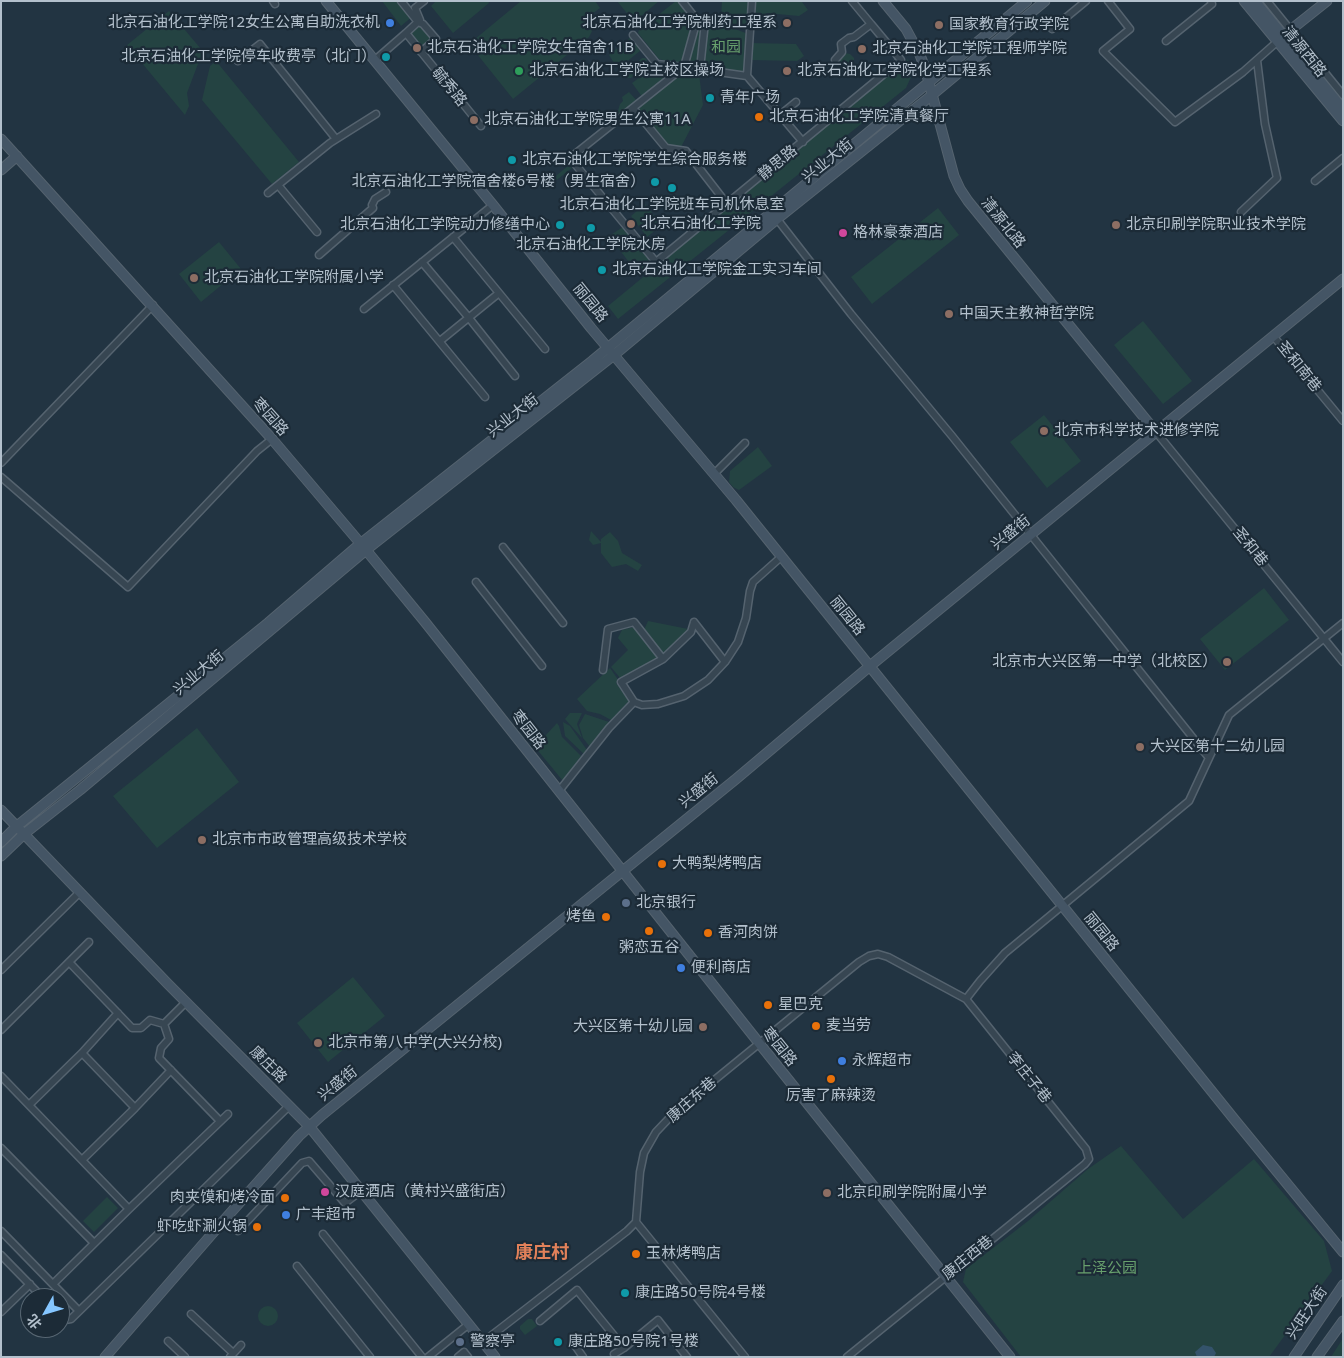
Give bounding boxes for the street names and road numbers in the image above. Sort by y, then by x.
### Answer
street label: 清源西路 [1278,23,1330,81]
street label: 毓秀路 [428,64,470,110]
street label: 兴业大街 [799,135,857,187]
street label: 静思路 [755,142,801,184]
street label: 清源北路 [977,194,1029,252]
street label: 丽园路 [569,280,611,326]
street label: 圣和南巷 [1273,338,1325,396]
street label: 兴业大街 [484,390,542,442]
street label: 枣园路 [248,394,292,440]
street label: 兴盛街 [988,512,1034,554]
street label: 圣和巷 [1229,524,1271,570]
street label: 丽园路 [826,593,868,639]
street label: 兴业大街 [170,647,228,699]
street label: 枣园路 [507,707,549,753]
street label: 兴盛街 [676,770,722,812]
street label: 丽园路 [1080,909,1122,955]
street label: 枣园路 [758,1024,800,1070]
street label: 康庄路 [246,1043,290,1087]
street label: 李庄子巷 [1003,1049,1055,1107]
street label: 兴盛街 [315,1063,361,1105]
street label: 康庄东巷 [663,1074,721,1126]
street label: 康庄西巷 [939,1232,997,1284]
street label: 兴旺大街 [1283,1283,1331,1343]

